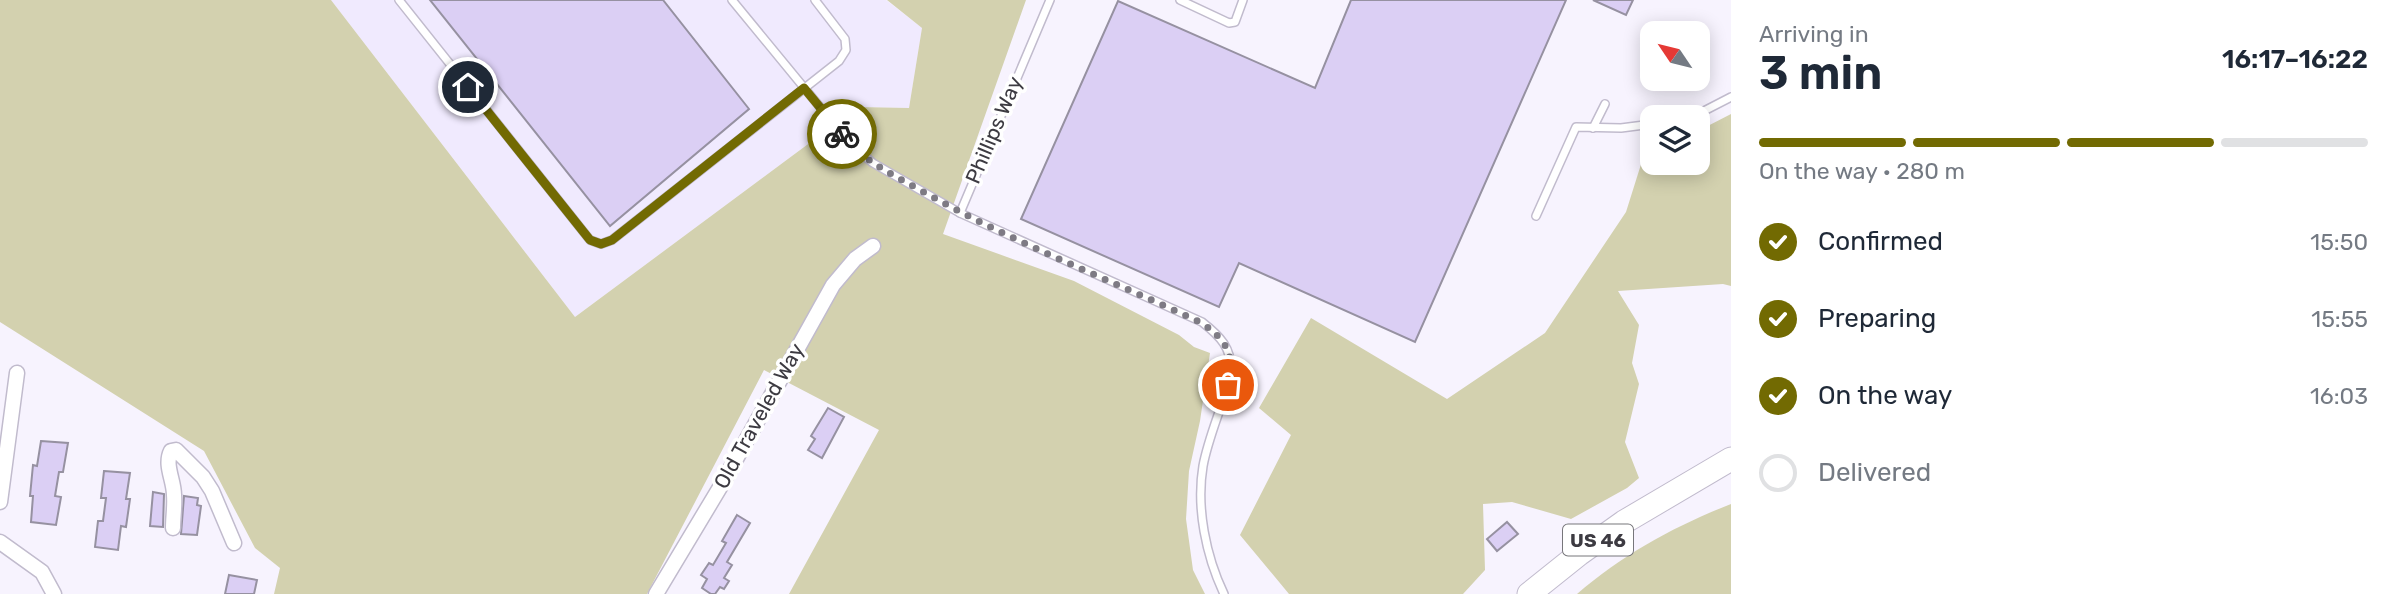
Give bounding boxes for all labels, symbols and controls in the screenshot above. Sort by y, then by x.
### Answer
text: Arriving in [1759,20,1869,48]
north arrow [1640,21,1710,91]
map controls [1640,21,1710,175]
text: 16:17–16:22 [2222,44,2368,75]
text: 3 min [1759,46,1882,101]
pin [438,57,498,117]
icon: home [449,68,487,106]
street label: Phillips Way [960,72,1027,187]
courier [807,99,877,169]
button: layers [1640,105,1710,175]
icon: bike [823,115,861,153]
text: On the way · 280 m [1759,157,1965,185]
icon: check [1759,223,1797,261]
text: Confirmed [1818,226,1943,257]
text: 15:50 [2310,228,2368,256]
icon: check [1759,300,1797,338]
text: Preparing [1818,303,1936,334]
text: 15:55 [2311,305,2368,333]
street label: Old Traveled Way [708,338,809,493]
pin [1198,355,1258,415]
icon: bag [1209,366,1247,404]
icon: check [1759,377,1797,415]
text: On the way [1818,380,1952,411]
text: 16:03 [2310,382,2368,410]
text: Delivered [1818,457,1931,488]
road number: US 46 [1563,524,1633,555]

